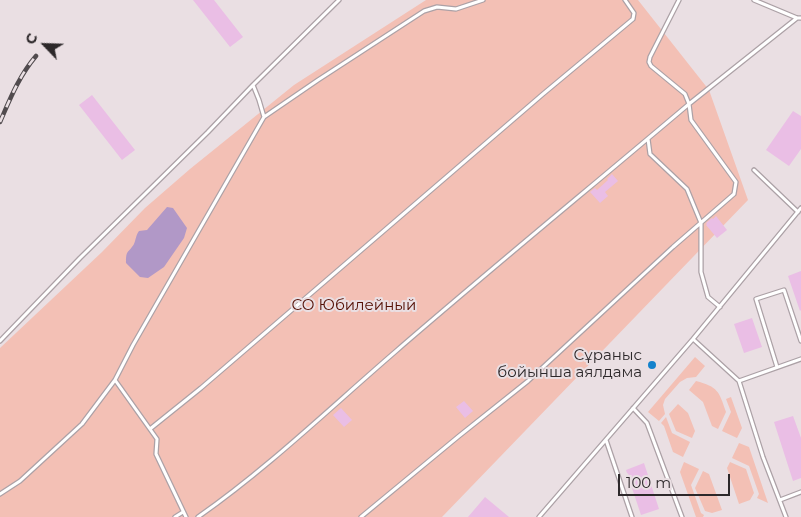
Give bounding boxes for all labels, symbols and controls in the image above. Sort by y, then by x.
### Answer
north arrow [20,20,70,70]
text: С [21,31,42,47]
park label: СО Юбилейный [292,297,416,315]
place label: Сұраныс бойынша аялдама [497,347,642,382]
marker: Сұраныс бойынша аялдама [646,359,658,371]
scale bar [621,464,734,496]
text: 100 m [626,473,671,492]

